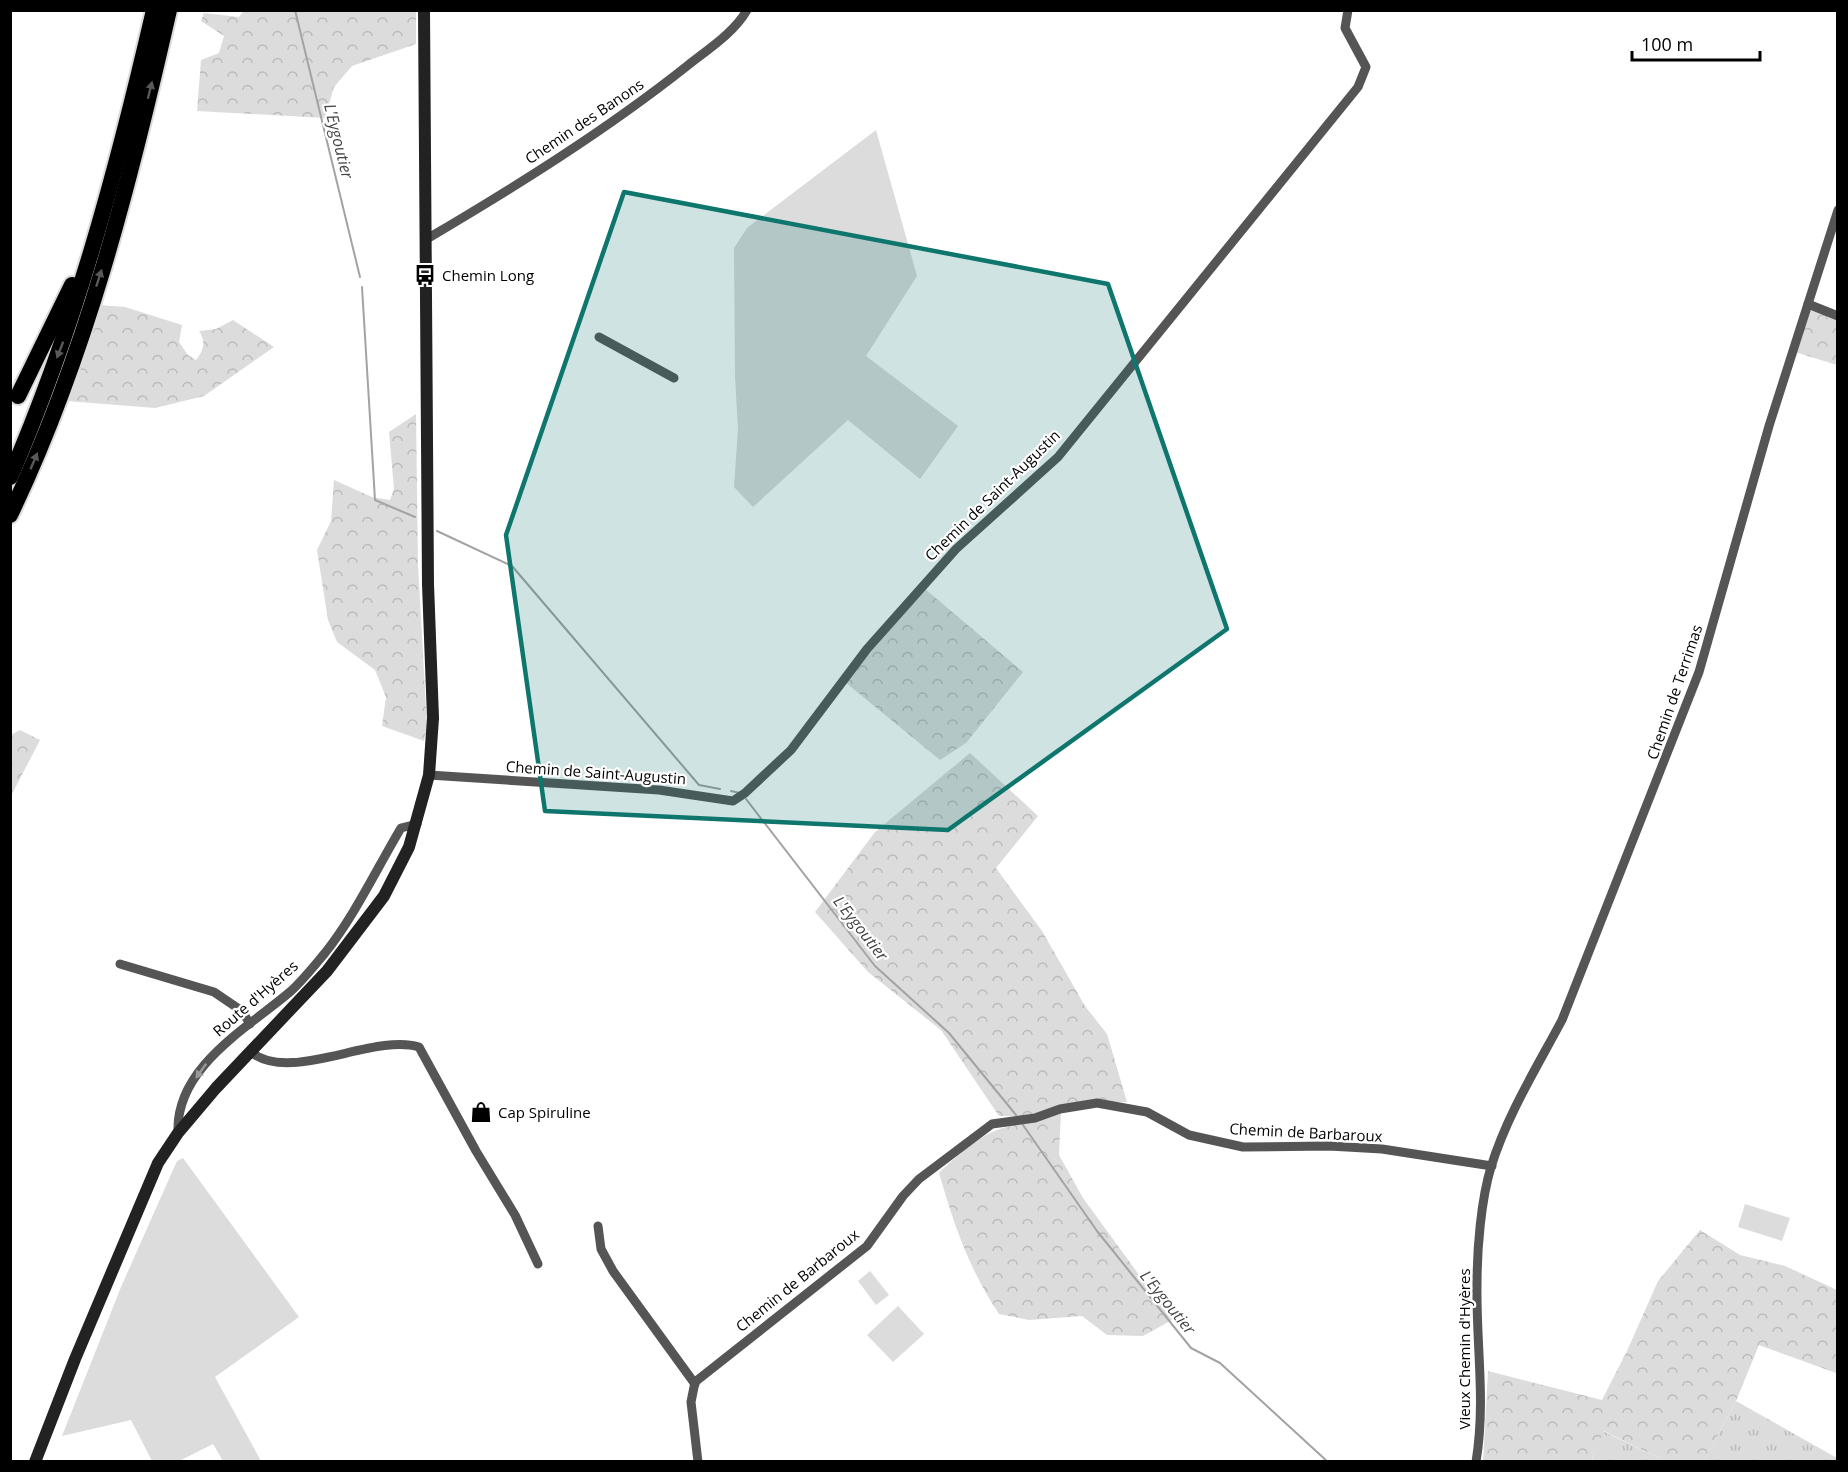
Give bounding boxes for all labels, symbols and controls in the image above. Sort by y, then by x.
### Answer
scale bar [1632,24,1760,62]
text: 100 m [1641,32,1693,56]
street label: Chemin des Banons [521,74,647,168]
one-way arrow [146,81,156,99]
water label: L'Eygoutier [319,101,359,182]
bus stop icon: Chemin Long [413,263,437,287]
place label: Chemin Long [442,265,534,285]
one-way arrow [95,269,105,287]
one-way arrow [55,341,65,359]
street label: Chemin de Saint-Augustin [920,425,1064,565]
one-way arrow [29,452,39,470]
street label: Chemin de Terrimas [1642,622,1706,762]
street label: Chemin de Saint-Augustin [505,756,687,788]
water label: L'Eygoutier [829,891,894,966]
street label: Route d'Hyères [208,956,302,1040]
one-way arrow [195,1062,207,1078]
shop icon: Cap Spiruline [469,1100,493,1124]
place label: Cap Spiruline [498,1102,591,1122]
street label: Chemin de Barbaroux [1229,1118,1383,1146]
street label: Chemin de Barbaroux [731,1224,863,1336]
water label: L'Eygoutier [1135,1265,1201,1339]
street label: Vieux Chemin d'Hyères [1454,1268,1474,1430]

